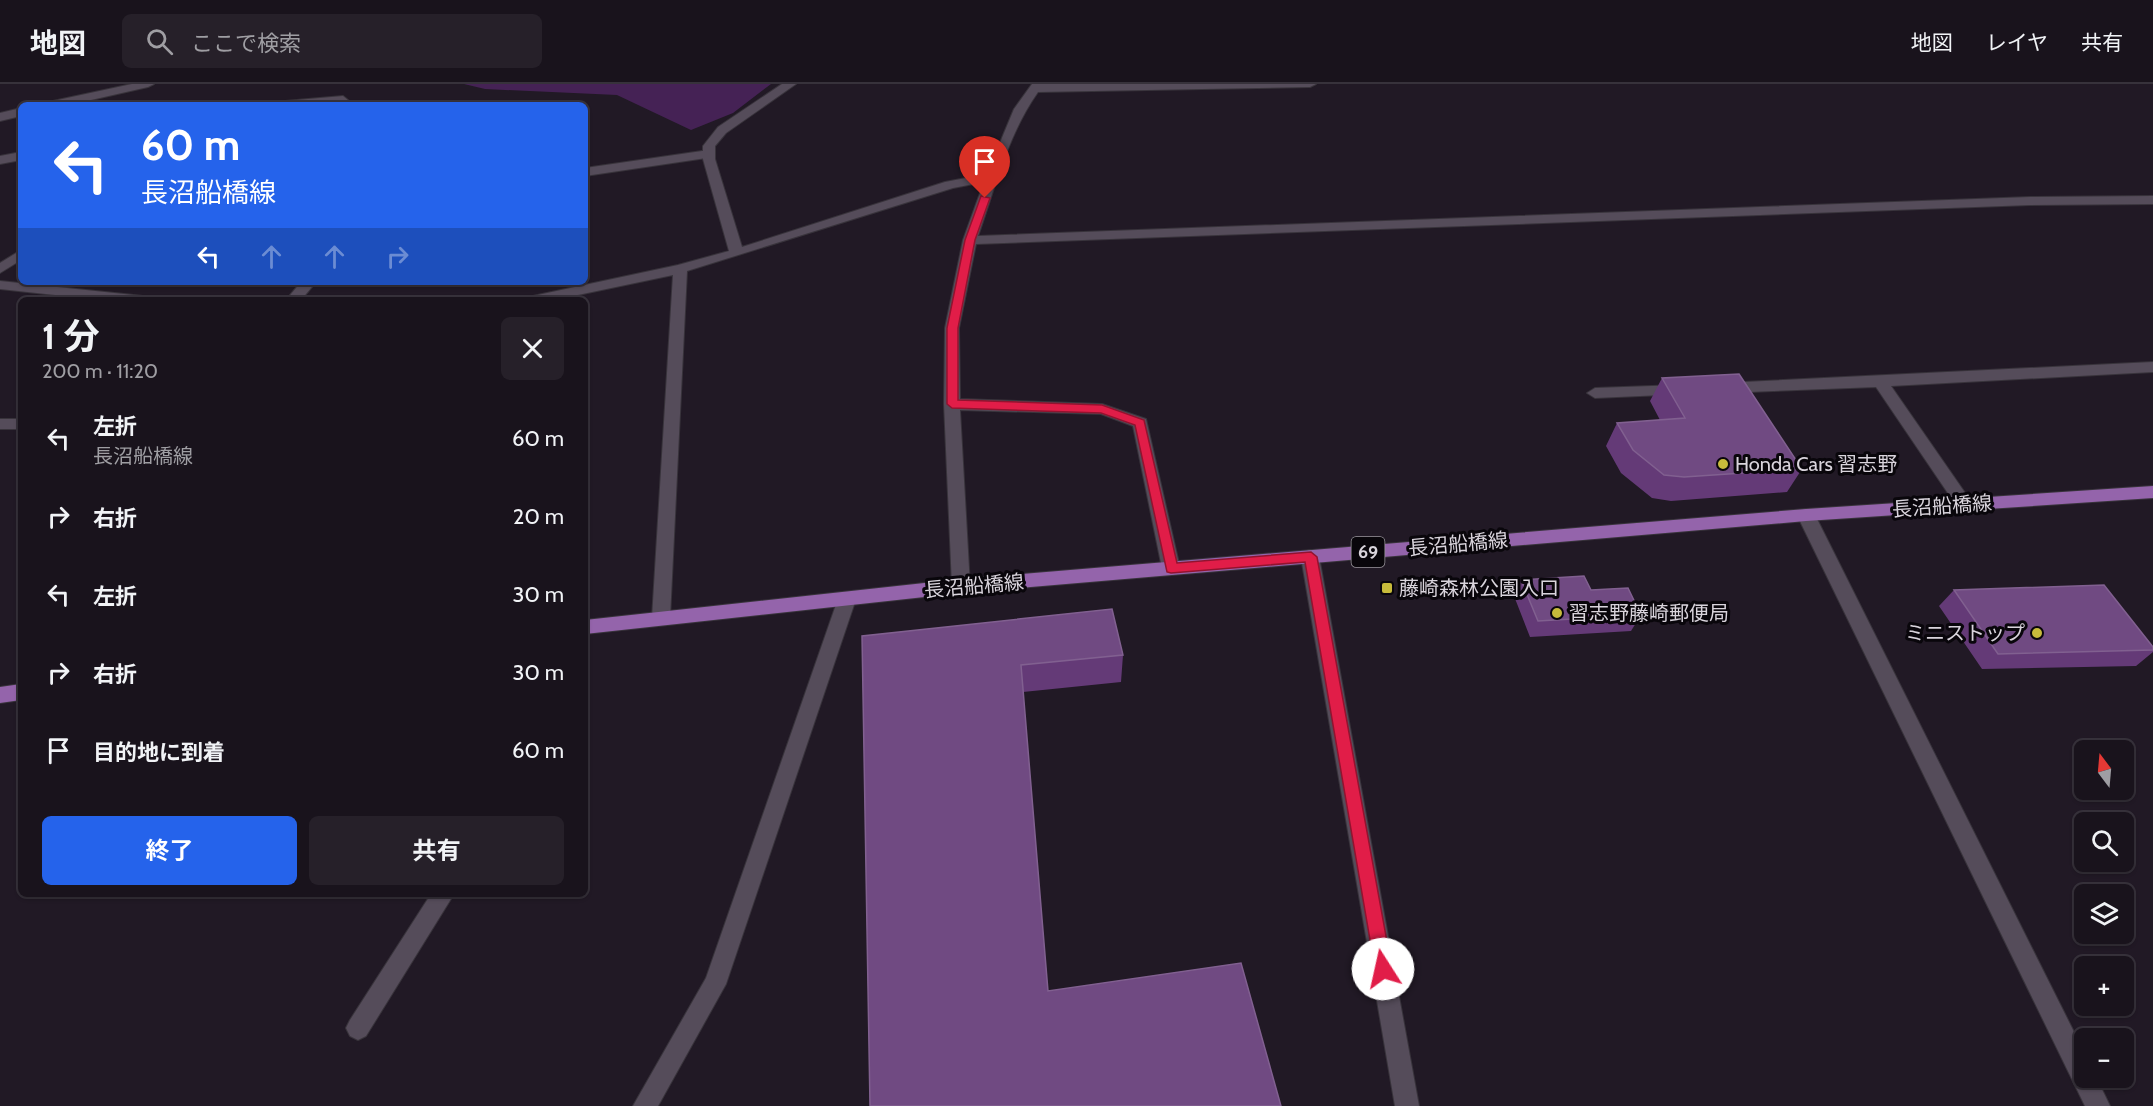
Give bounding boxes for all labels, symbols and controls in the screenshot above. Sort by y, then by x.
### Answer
search box [122,14,542,68]
icon: search [143,25,176,58]
text: 地図 [30,26,86,60]
text: ここで検索 [191,30,301,57]
text: 地図 [1911,30,1953,55]
text: レイヤ [1986,30,2048,55]
text: 共有 [2081,30,2123,55]
text: 60 m [141,119,240,171]
icon: left [42,126,120,204]
pin [959,136,1010,198]
icon: arrive [968,145,1001,178]
text: 長沼船橋線 [141,176,276,209]
icon: left [192,240,225,273]
icon: ahead [255,240,288,273]
icon: ahead [318,240,351,273]
icon: right [381,240,414,273]
text: 1 分 [42,314,99,358]
button: close [501,317,564,380]
text: 200 m · 11:20 [42,359,158,383]
text: 左折 [93,413,137,440]
icon: left [42,422,75,455]
text: 60 m [512,425,564,452]
text: 長沼船橋線 [93,444,193,468]
place label: Honda Cars 習志野 [1735,452,1897,476]
marker: Honda Cars 習志野 [1716,457,1730,471]
street label: 長沼船橋線 [1891,491,1993,521]
icon: right [42,500,75,533]
text: 20 m [513,503,564,530]
text: 右折 [93,505,137,532]
street label: 長沼船橋線 [1407,528,1509,560]
road number: 69 [1352,537,1384,567]
street label: 長沼船橋線 [923,570,1025,602]
place label: 藤崎森林公園入口 [1399,576,1559,600]
icon: left [42,578,75,611]
text: 30 m [512,581,564,608]
marker: 藤崎森林公園入口 [1380,581,1394,595]
text: 左折 [93,583,137,610]
place label: 習志野藤崎郵便局 [1569,601,1729,625]
marker: 習志野藤崎郵便局 [1550,606,1564,620]
place label: ミニストップ [1905,621,2025,645]
marker: ミニストップ [2030,626,2044,640]
icon: right [42,656,75,689]
text: 30 m [512,659,564,686]
text: 右折 [93,661,137,688]
icon: arrive [42,734,75,767]
text: 60 m [512,737,564,764]
text: 目的地に到着 [93,739,225,766]
north arrow [2074,740,2134,800]
map controls [2074,740,2134,1088]
button: search [2074,812,2134,872]
button: 終了 [42,816,297,885]
button: 共有 [309,816,564,885]
button: layers [2074,884,2134,944]
position arrow [1351,937,1415,1001]
button: + [2074,956,2134,1016]
button: − [2074,1028,2134,1088]

